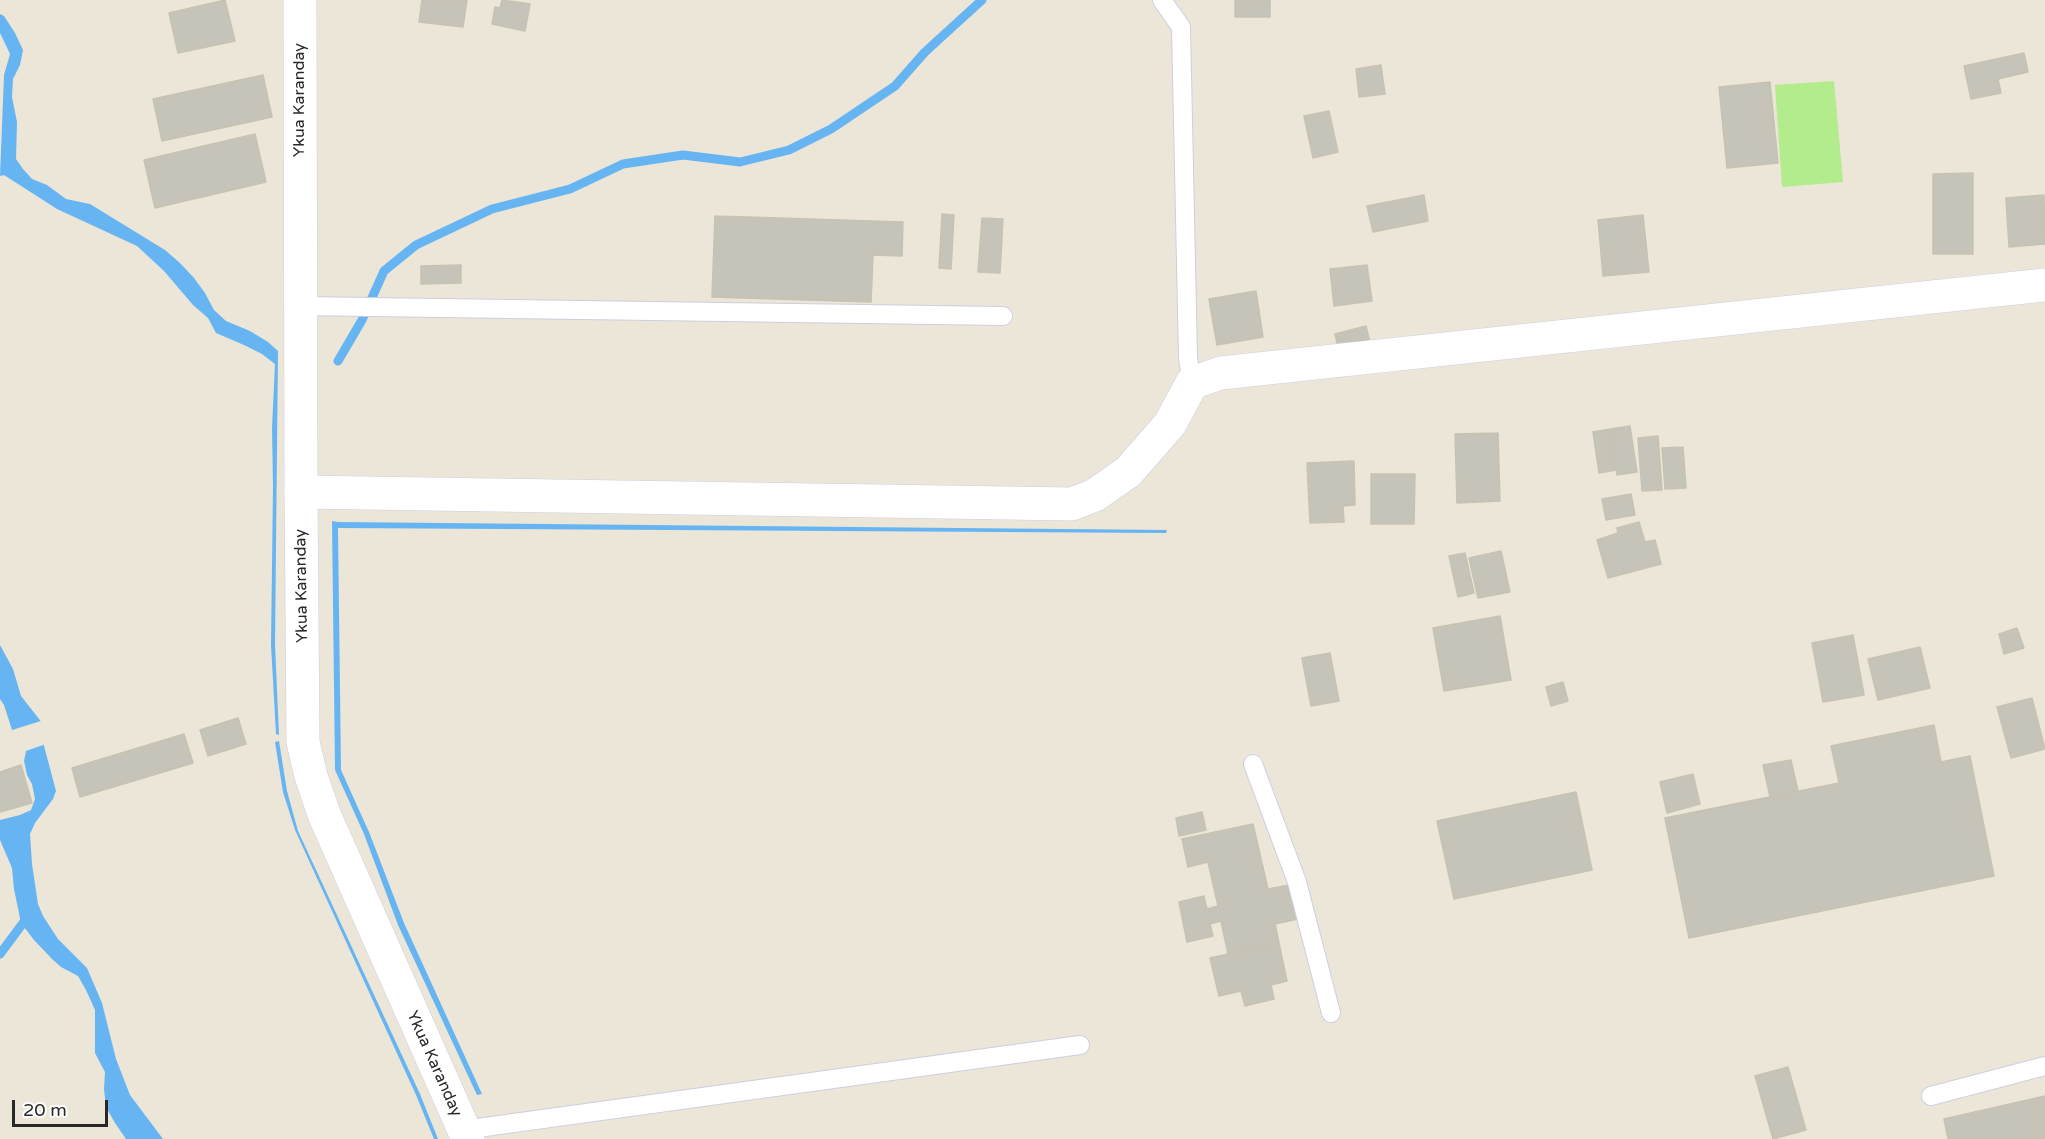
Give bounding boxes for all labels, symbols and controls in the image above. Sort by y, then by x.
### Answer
street label: Ykua Karanday [290,43,310,157]
street label: Ykua Karanday [291,529,313,643]
street label: Ykua Karanday [402,1008,466,1120]
scale bar [15,1088,111,1126]
text: 20 m [23,1099,67,1121]

